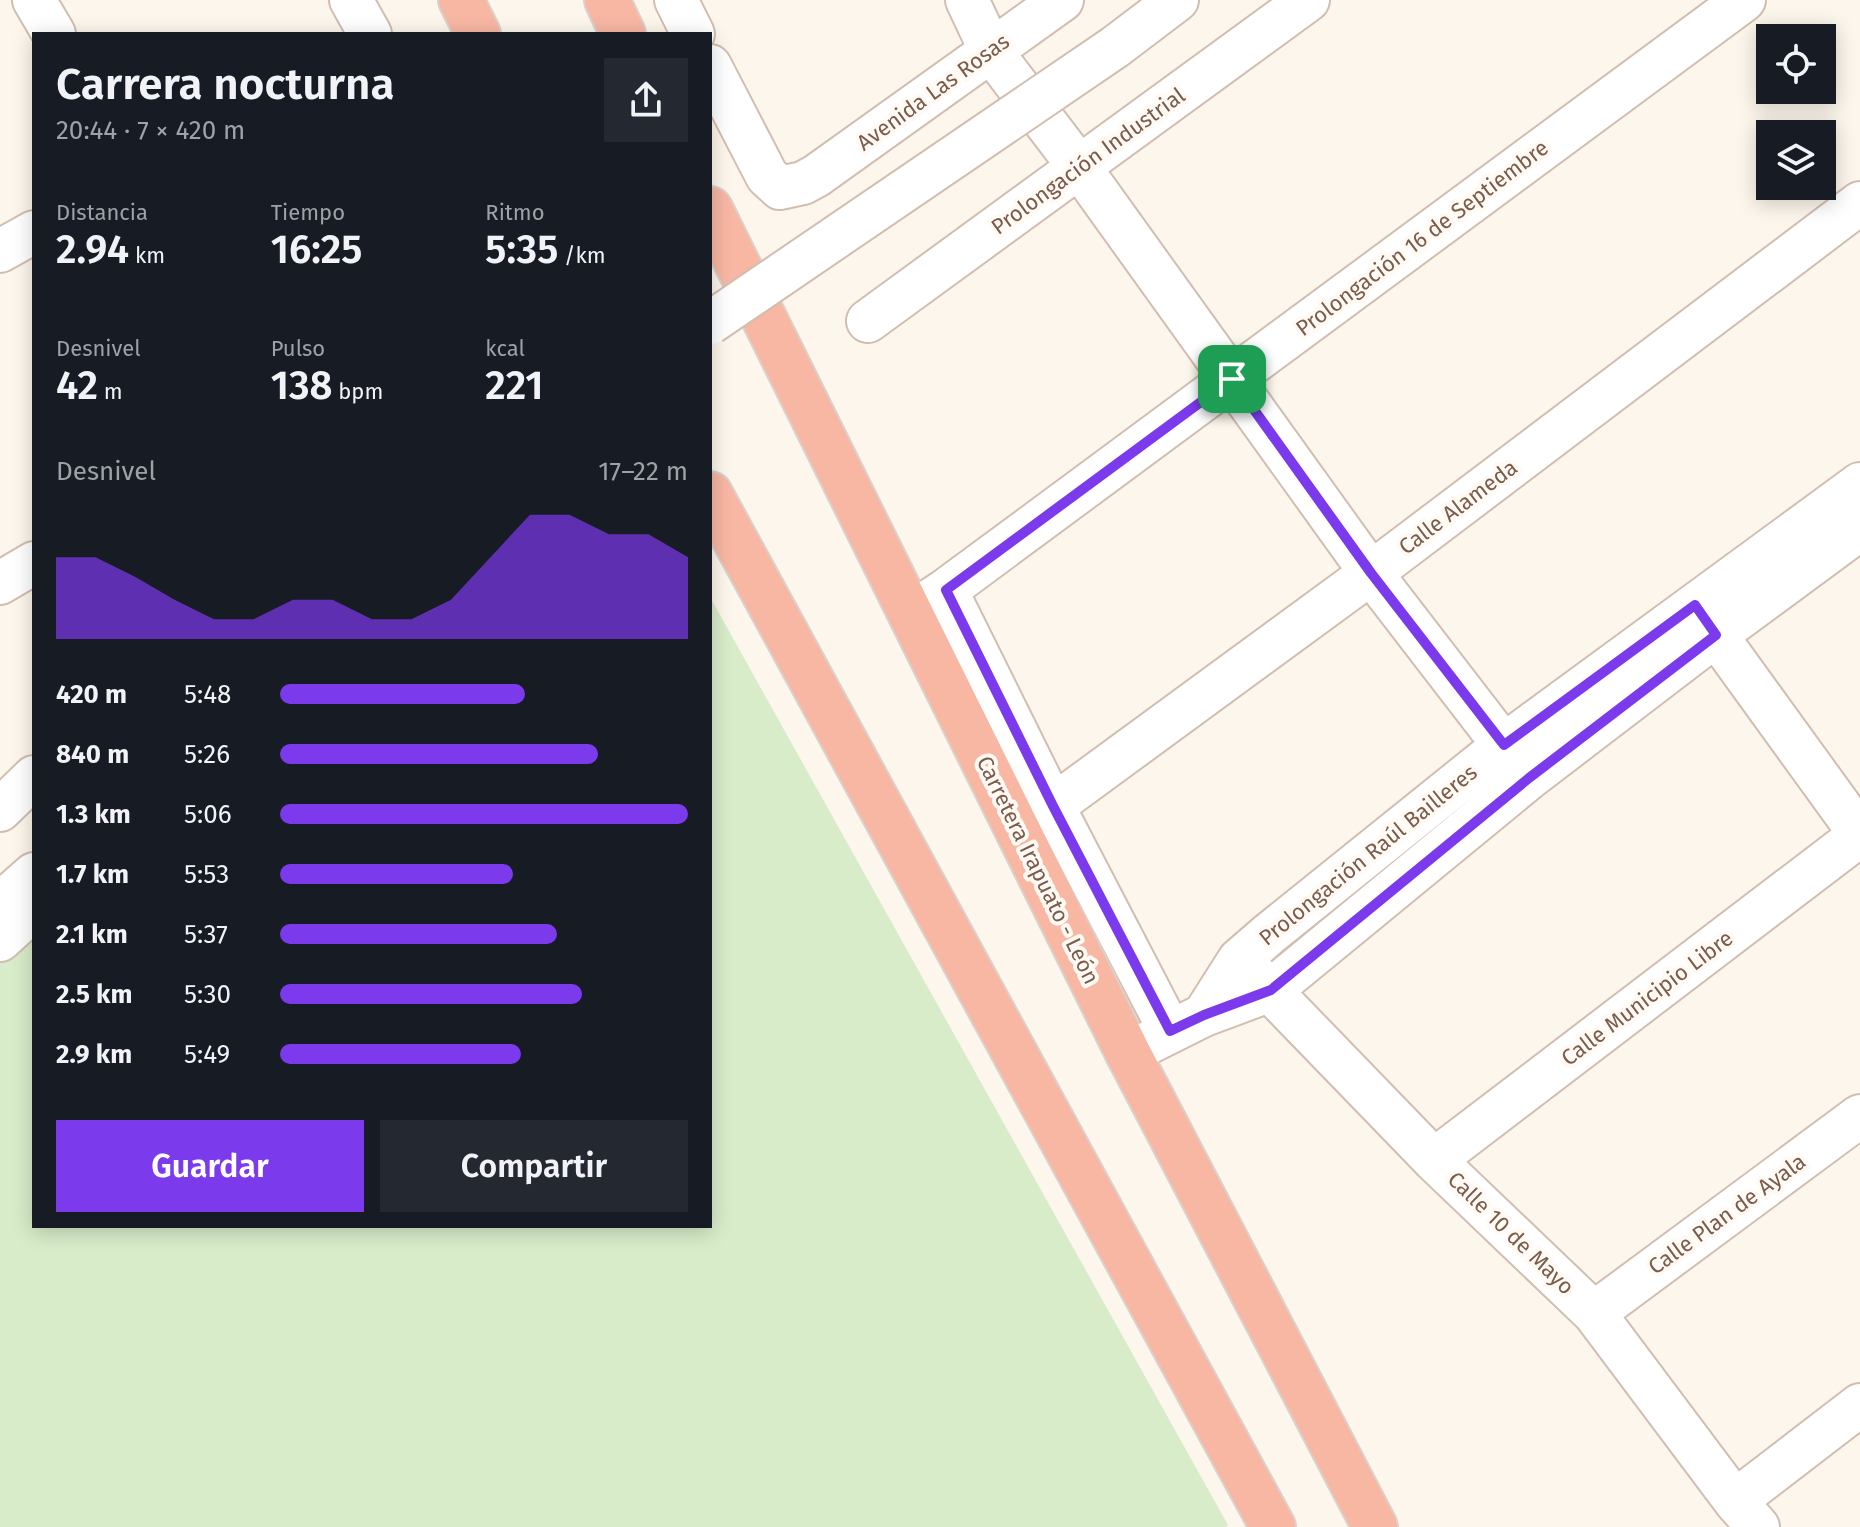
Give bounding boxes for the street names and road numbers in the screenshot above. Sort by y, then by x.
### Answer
street label: Avenida Las Rosas [851,28,1015,156]
street label: Prolongación Industrial [986,82,1190,240]
street label: Prolongación 16 de Septiembre [1290,134,1554,342]
street label: Calle Alameda [1393,454,1523,560]
street label: Carretera Irapuato - León [971,751,1105,989]
street label: Prolongación Raúl Bailleres [1253,759,1483,951]
street label: Calle Municipio Libre [1556,925,1738,1071]
street label: Calle Plan de Ayala [1643,1148,1811,1280]
street label: Calle 10 de Mayo [1442,1166,1580,1300]

